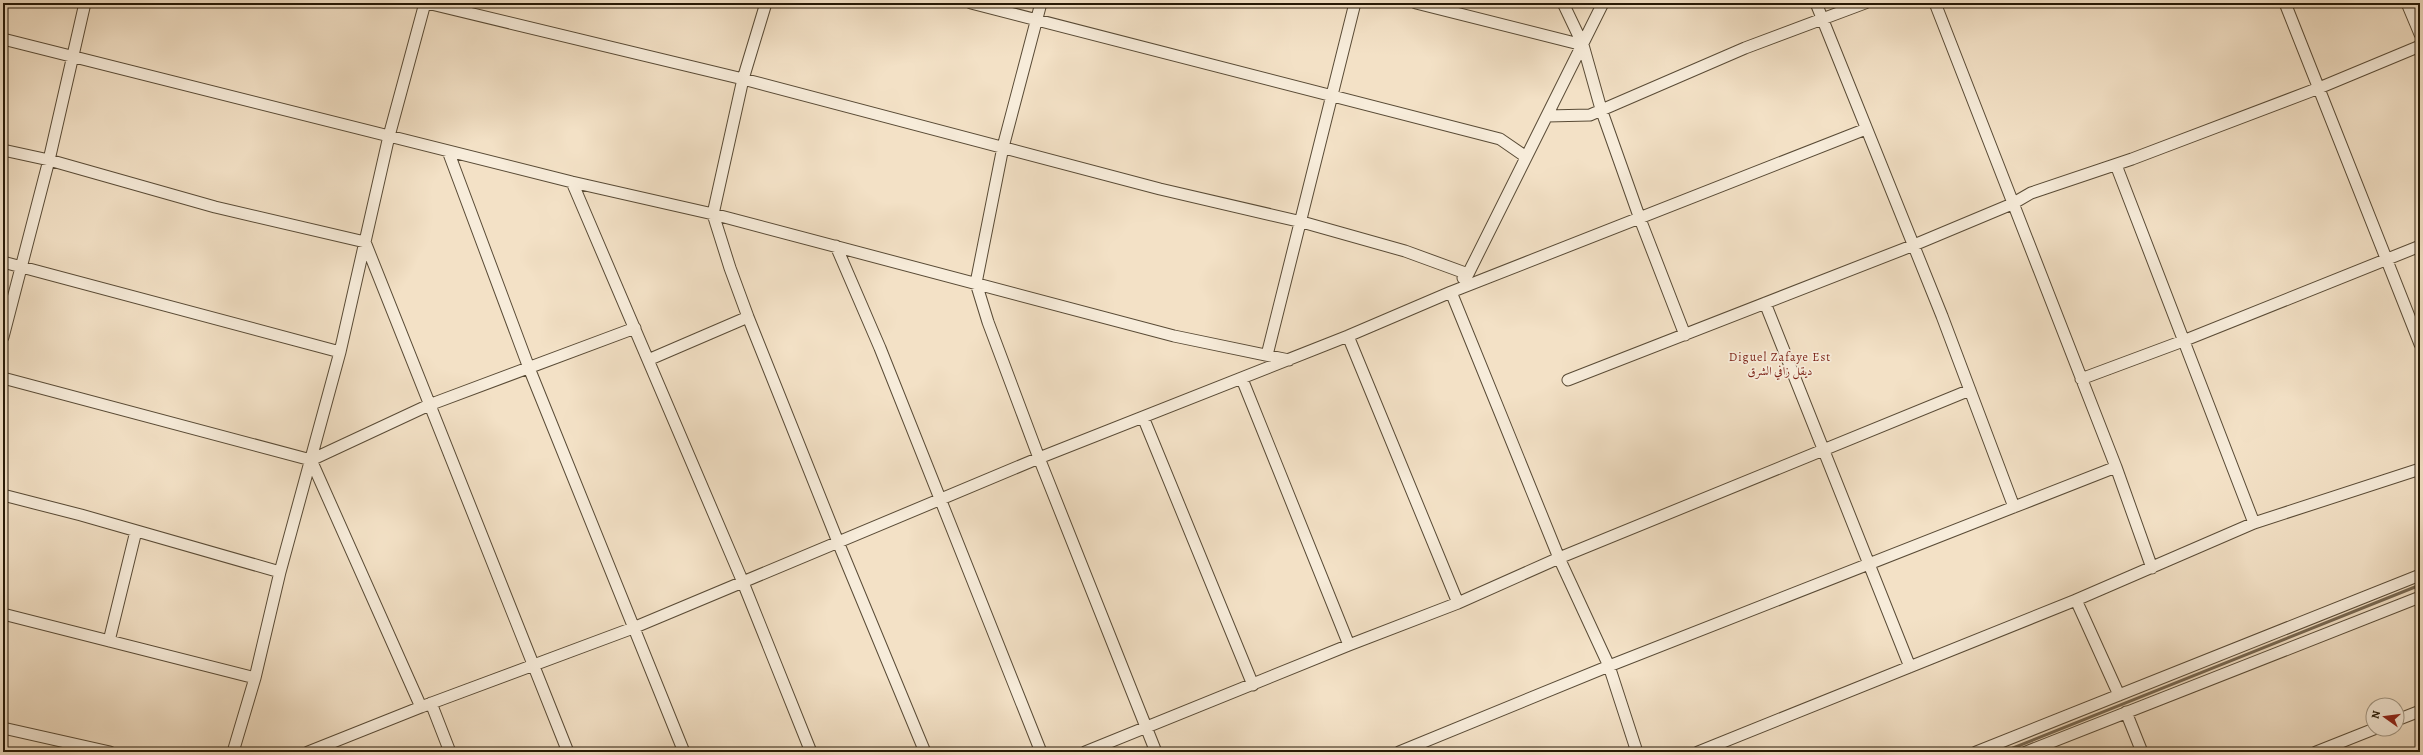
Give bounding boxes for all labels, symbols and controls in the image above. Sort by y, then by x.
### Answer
district label: Diguel Zafaye Est ديقل زافي الشرق [1729,349,1831,381]
north arrow [2365,697,2405,737]
text: N [2368,709,2384,720]

